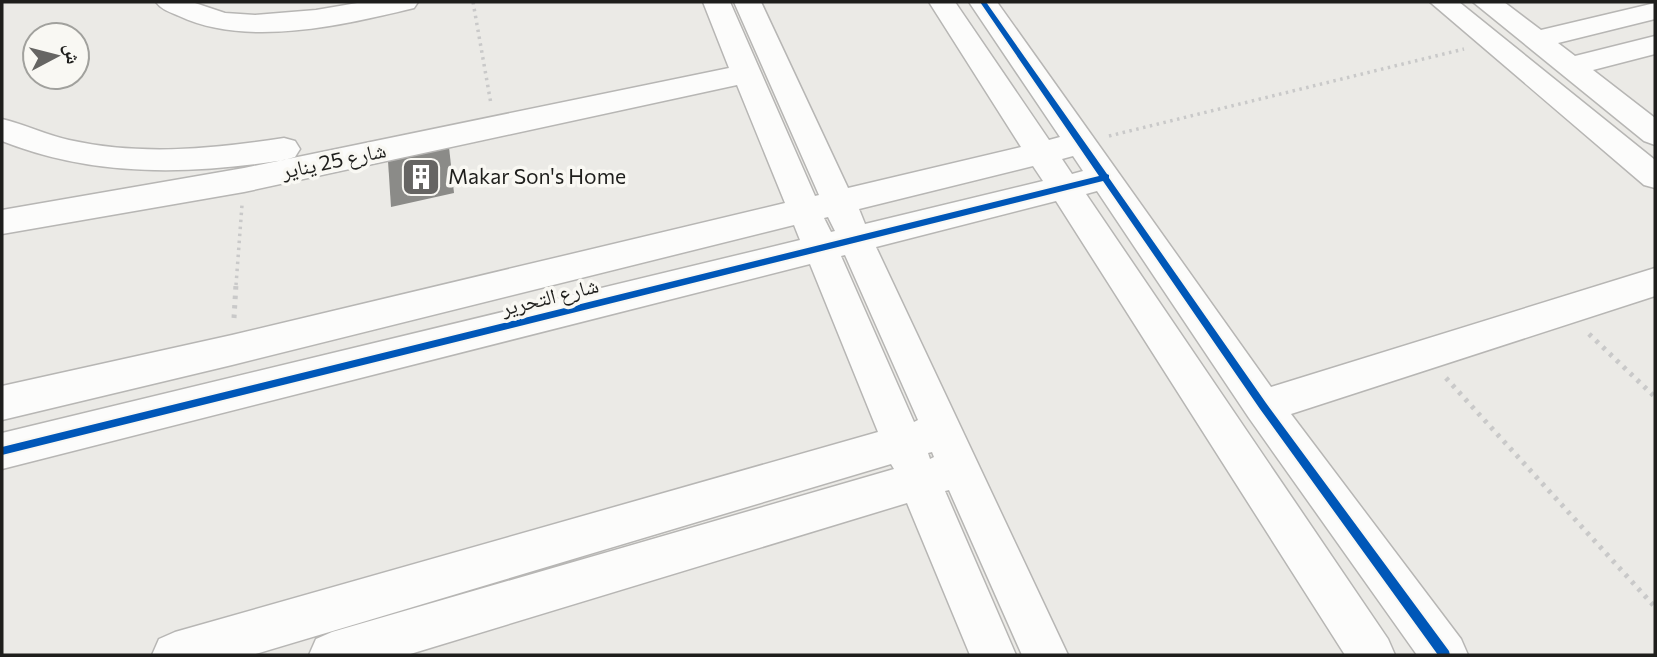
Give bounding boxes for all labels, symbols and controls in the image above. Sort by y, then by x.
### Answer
north arrow [21,21,91,91]
text: ش [60,42,86,65]
street label: شارع 25 يناير [278,136,389,185]
building icon: Makar Son's Home [400,156,442,198]
place label: Makar Son's Home [448,163,626,188]
street label: شارع التحرير [498,271,601,322]

